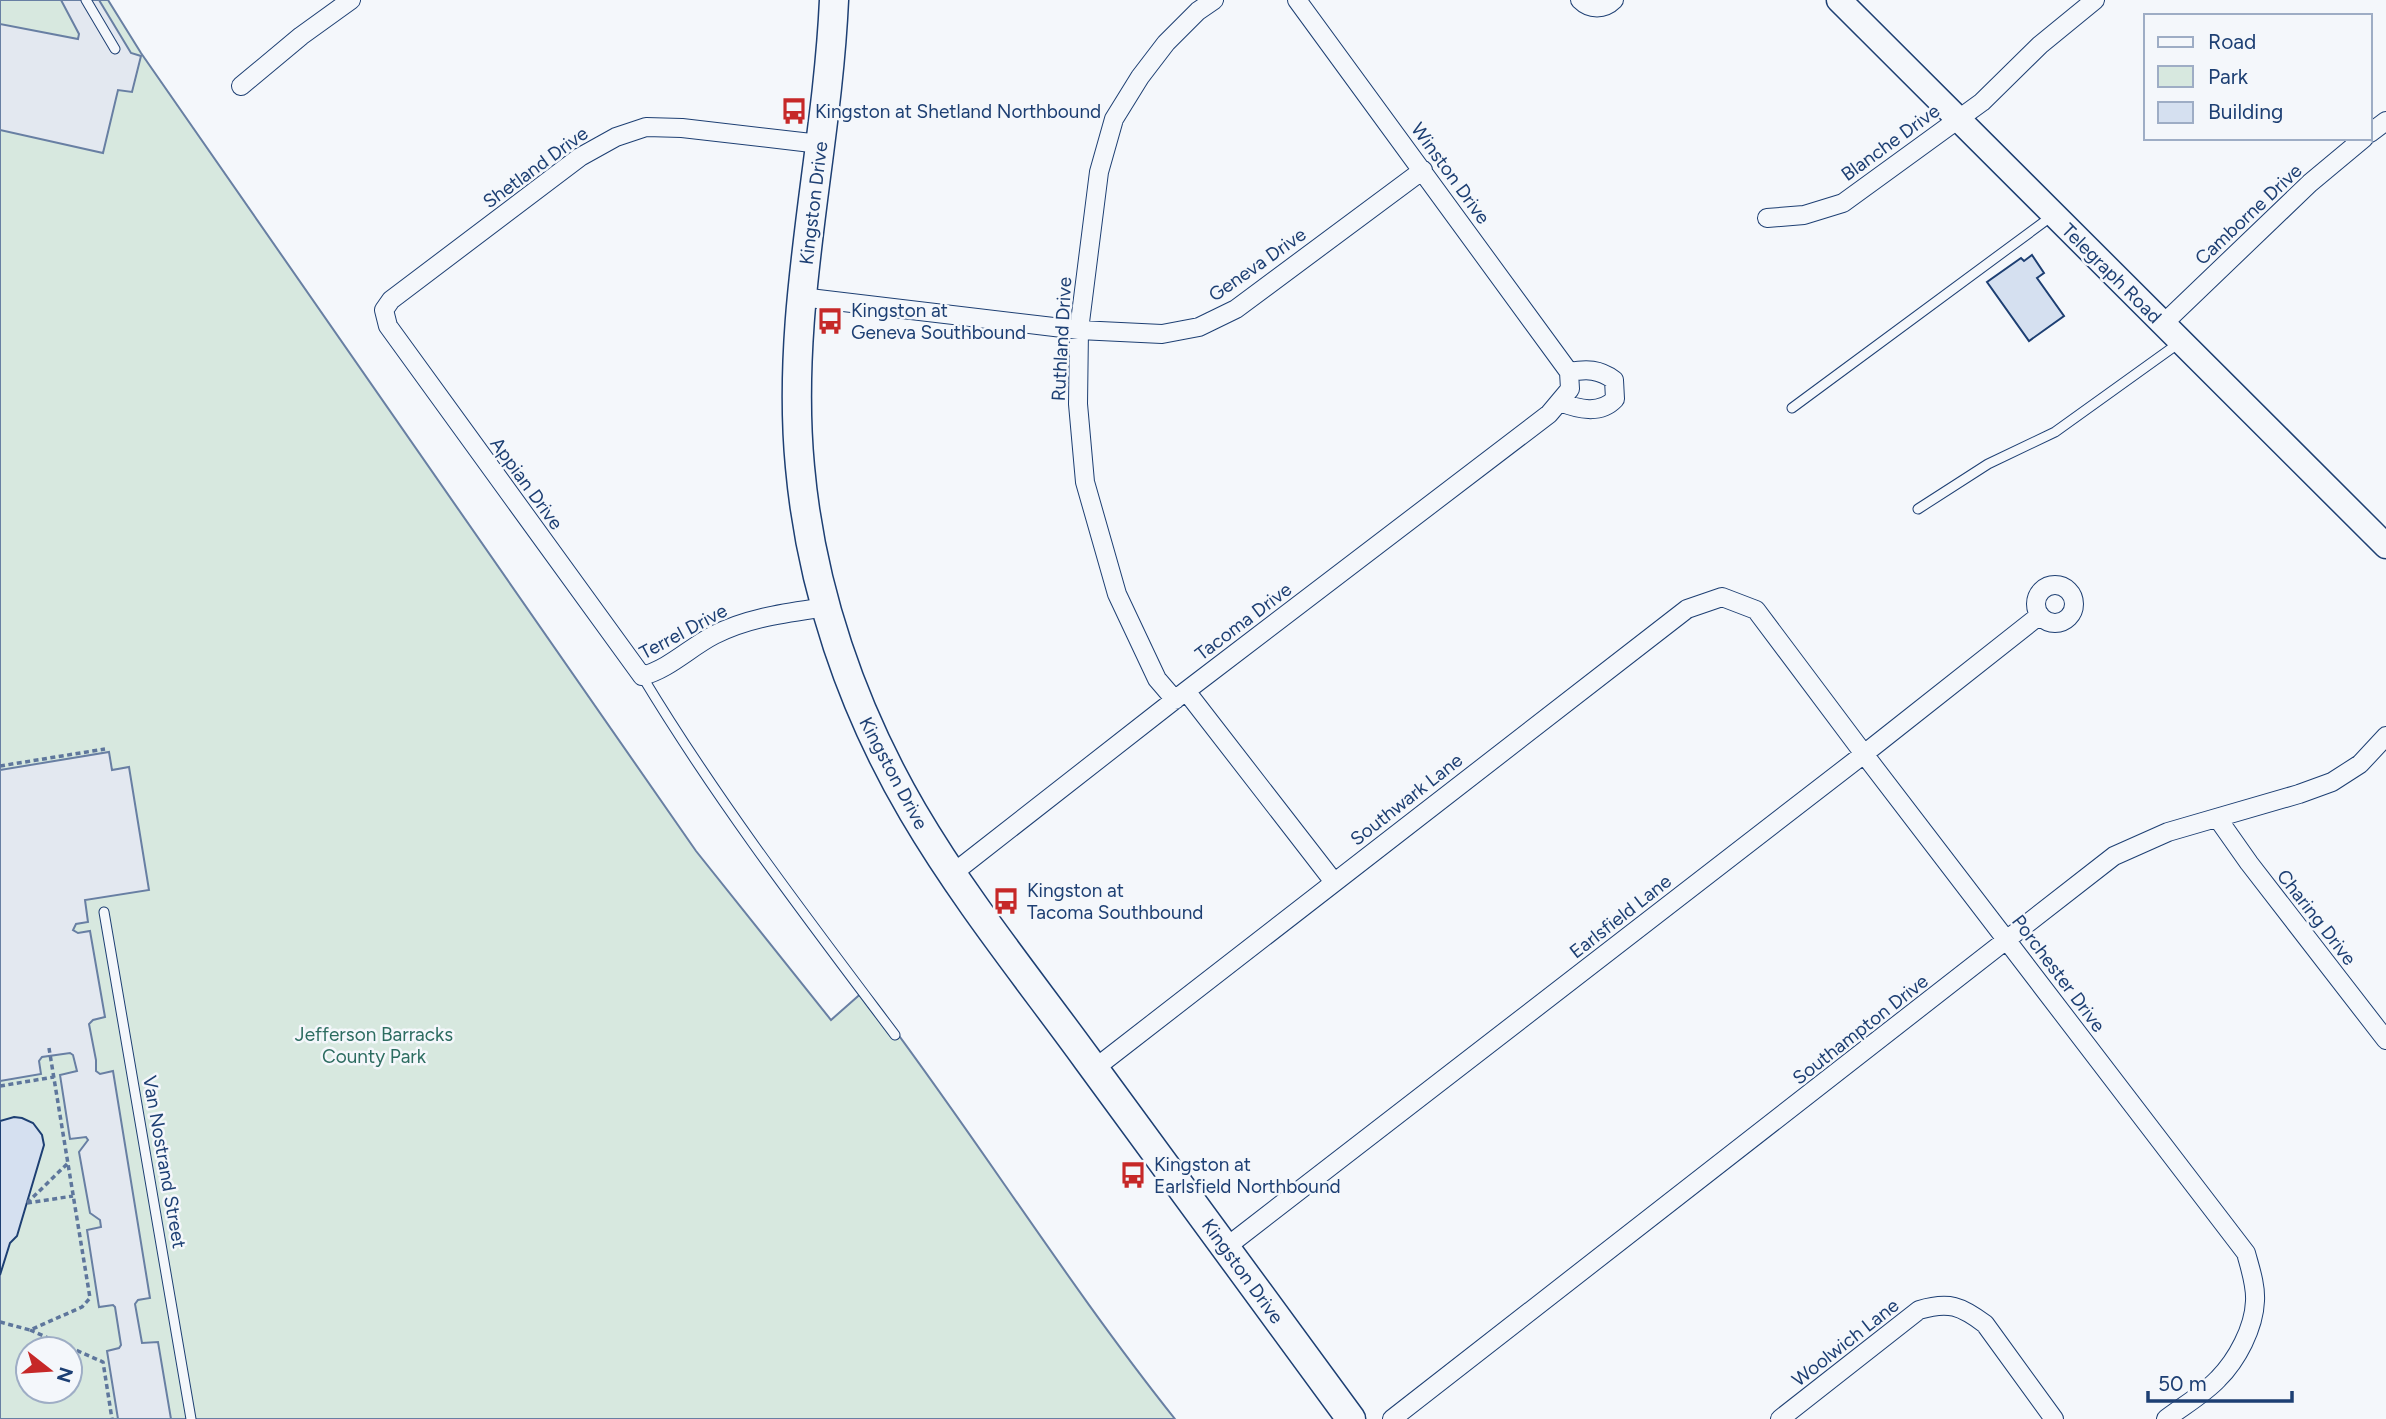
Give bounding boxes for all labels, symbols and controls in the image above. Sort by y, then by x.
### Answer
legend [2144,14,2372,140]
text: Road [2208,29,2256,54]
text: Park [2208,64,2249,89]
bus stop icon: Kingston at Shetland Northbound [779,96,809,126]
street label: Blanche Drive [1837,99,1944,186]
text: Building [2208,99,2283,124]
place label: Kingston at Shetland Northbound [815,100,1101,123]
street label: Winston Drive [1406,118,1495,228]
street label: Shetland Drive [478,122,592,213]
street label: Kingston Drive [795,140,832,266]
street label: Camborne Drive [2190,159,2307,270]
street label: Telegraph Road [2057,219,2166,328]
street label: Geneva Drive [1204,222,1310,306]
street label: Ruthland Drive [1047,276,1076,402]
place label: Kingston at Geneva Southbound [851,299,1026,344]
bus stop icon: Kingston at Geneva Southbound [815,306,845,336]
street label: Appian Drive [485,433,568,534]
street label: Tacoma Drive [1191,578,1296,665]
street label: Terrel Drive [636,599,731,664]
street label: Kingston Drive [854,713,933,833]
street label: Southwark Lane [1346,748,1467,850]
street label: Charing Drive [2272,865,2361,970]
street label: Earlsfield Lane [1565,870,1676,963]
place label: Kingston at Tacoma Southbound [1027,879,1203,924]
bus stop icon: Kingston at Tacoma Southbound [991,886,1021,916]
street label: Porchester Drive [2007,910,2110,1036]
street label: Southampton Drive [1788,969,1933,1089]
park label: Jefferson Barracks County Park [295,1023,453,1068]
street label: Van Nostrand Street [138,1074,191,1250]
place label: Kingston at Earlsfield Northbound [1154,1153,1341,1198]
bus stop icon: Kingston at Earlsfield Northbound [1118,1160,1148,1190]
street label: Kingston Drive [1197,1214,1288,1328]
street label: Woolwich Lane [1787,1294,1903,1391]
north arrow [14,1335,84,1405]
scale bar [2148,1360,2292,1404]
text: N [52,1364,78,1385]
text: 50 m [2158,1371,2207,1396]

